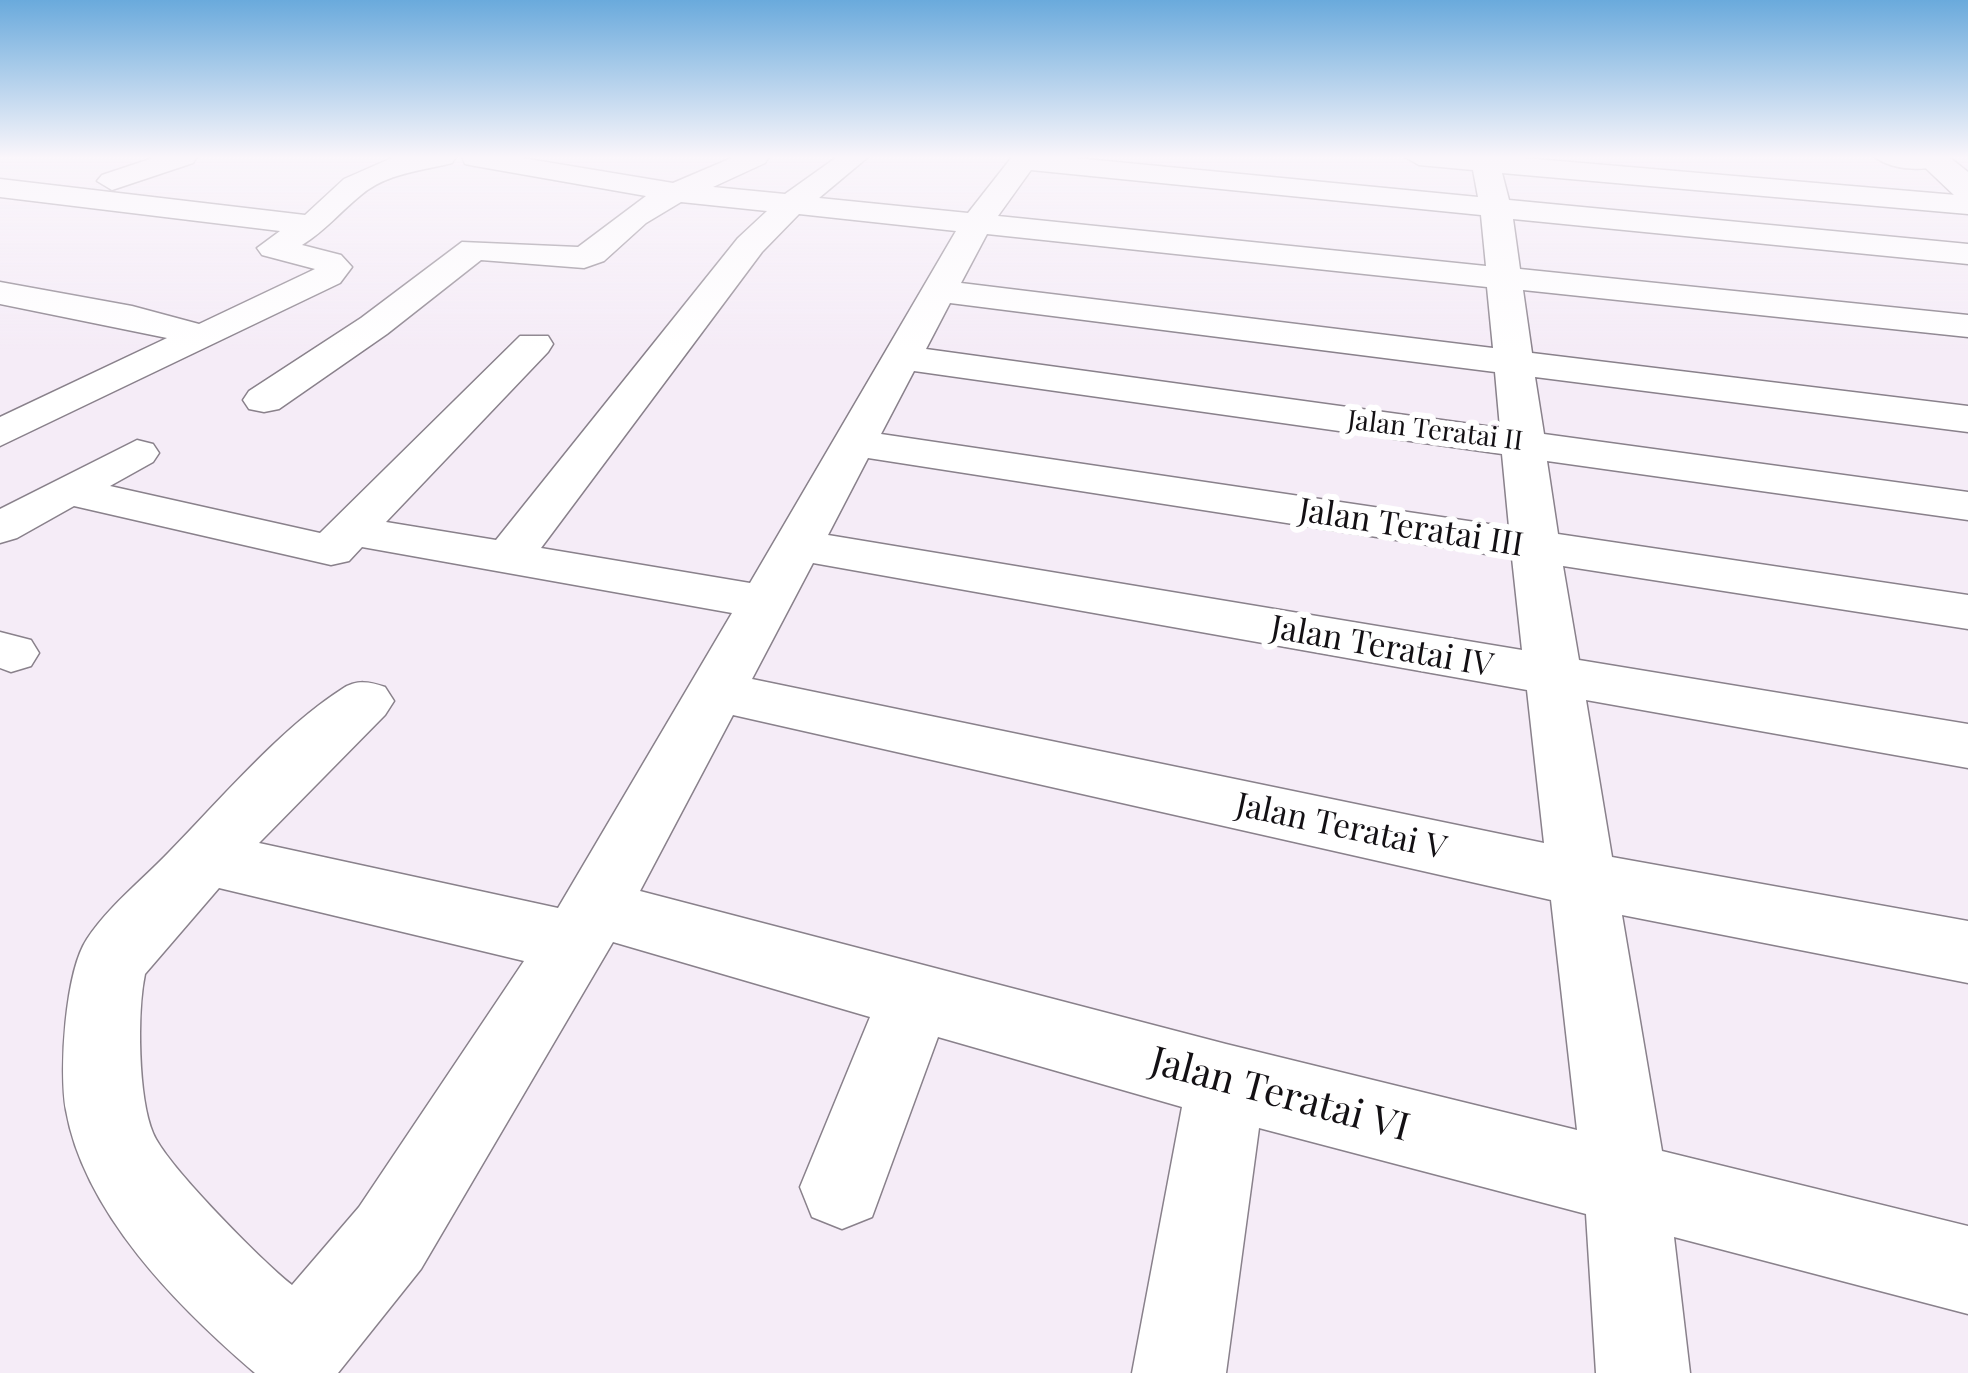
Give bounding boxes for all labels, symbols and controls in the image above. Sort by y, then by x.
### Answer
street label: Jalan Teratai II [1346,404,1524,458]
street label: Jalan Teratai III [1296,491,1526,565]
street label: Jalan Teratai IV [1268,608,1496,686]
street label: Jalan Teratai V [1232,785,1450,869]
street label: Jalan Teratai VI [1145,1038,1415,1152]

